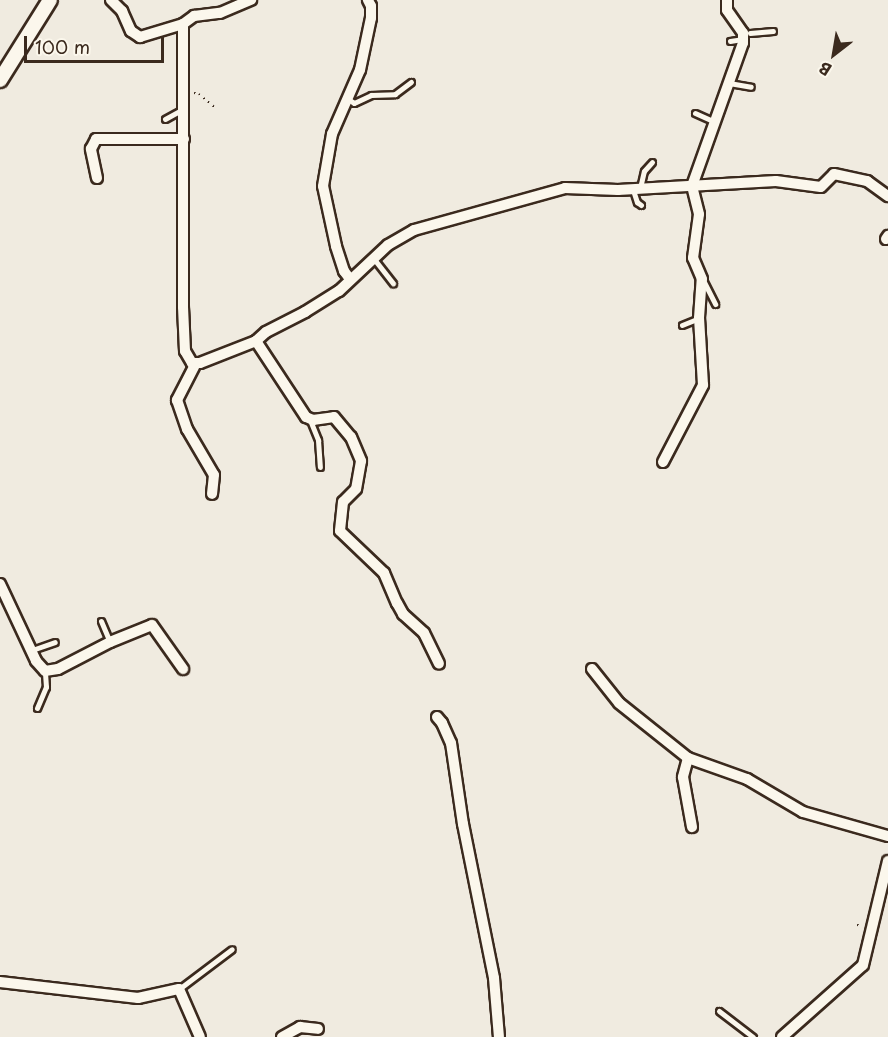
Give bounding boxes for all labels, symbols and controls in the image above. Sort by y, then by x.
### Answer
scale bar [27,24,166,62]
north arrow [804,24,864,84]
text: 100 m [35,33,90,60]
text: B [814,56,836,83]

